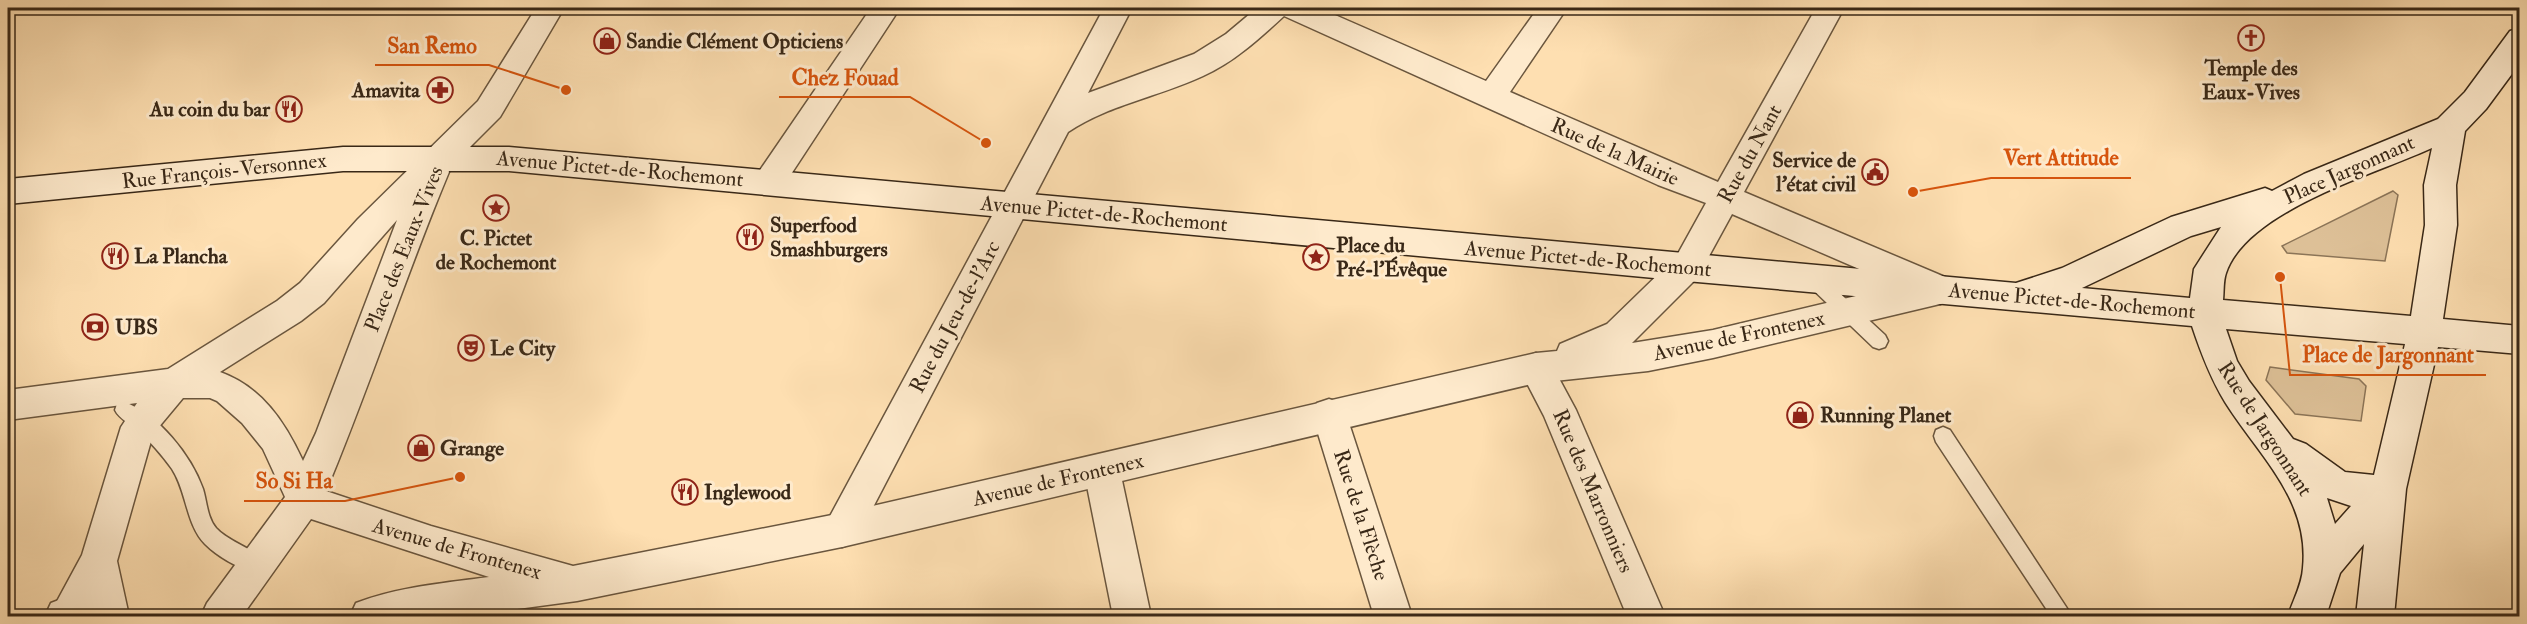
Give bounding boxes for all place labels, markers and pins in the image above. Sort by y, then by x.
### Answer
church icon: Temple des Eaux-Vives [2236,23,2266,53]
callout: San Remo [375,25,489,65]
shop icon: Sandie Clément Opticiens [592,26,622,56]
place label: Sandie Clément Opticiens [626,28,843,55]
place label: Temple des Eaux-Vives [2202,55,2300,106]
callout: Chez Fouad [779,57,910,97]
pharmacy icon: Amavita [425,75,455,105]
place label: Amavita [351,77,421,104]
restaurant icon: Au coin du bar [274,94,304,124]
place label: Au coin du bar [149,96,271,123]
callout: Vert Attitude [1991,138,2131,178]
place label: Service de l’état civil [1772,147,1857,198]
public building icon: Service de l’état civil [1860,157,1890,187]
place icon: C. Pictet de Rochemont [481,193,511,223]
place label: Superfood Smashburgers [770,212,888,263]
restaurant icon: Superfood Smashburgers [735,222,765,252]
place label: C. Pictet de Rochemont [436,225,556,276]
place label: Place du Pré-l'Évêque [1336,232,1447,283]
restaurant icon: La Plancha [100,241,130,271]
place icon: Place du Pré-l'Évêque [1301,242,1331,272]
place label: La Plancha [134,243,229,270]
bank icon: UBS [80,312,110,342]
place label: UBS [115,314,158,341]
theatre icon: Le City [456,333,486,363]
place label: Le City [490,335,556,362]
callout: Place de Jargonnant [2290,335,2486,375]
shop icon: Running Planet [1785,400,1815,430]
place label: Running Planet [1820,402,1951,429]
shop icon: Grange [406,433,436,463]
place label: Grange [440,435,504,462]
callout: So Si Ha [244,461,345,501]
restaurant icon: Inglewood [670,477,700,507]
place label: Inglewood [704,479,792,506]

